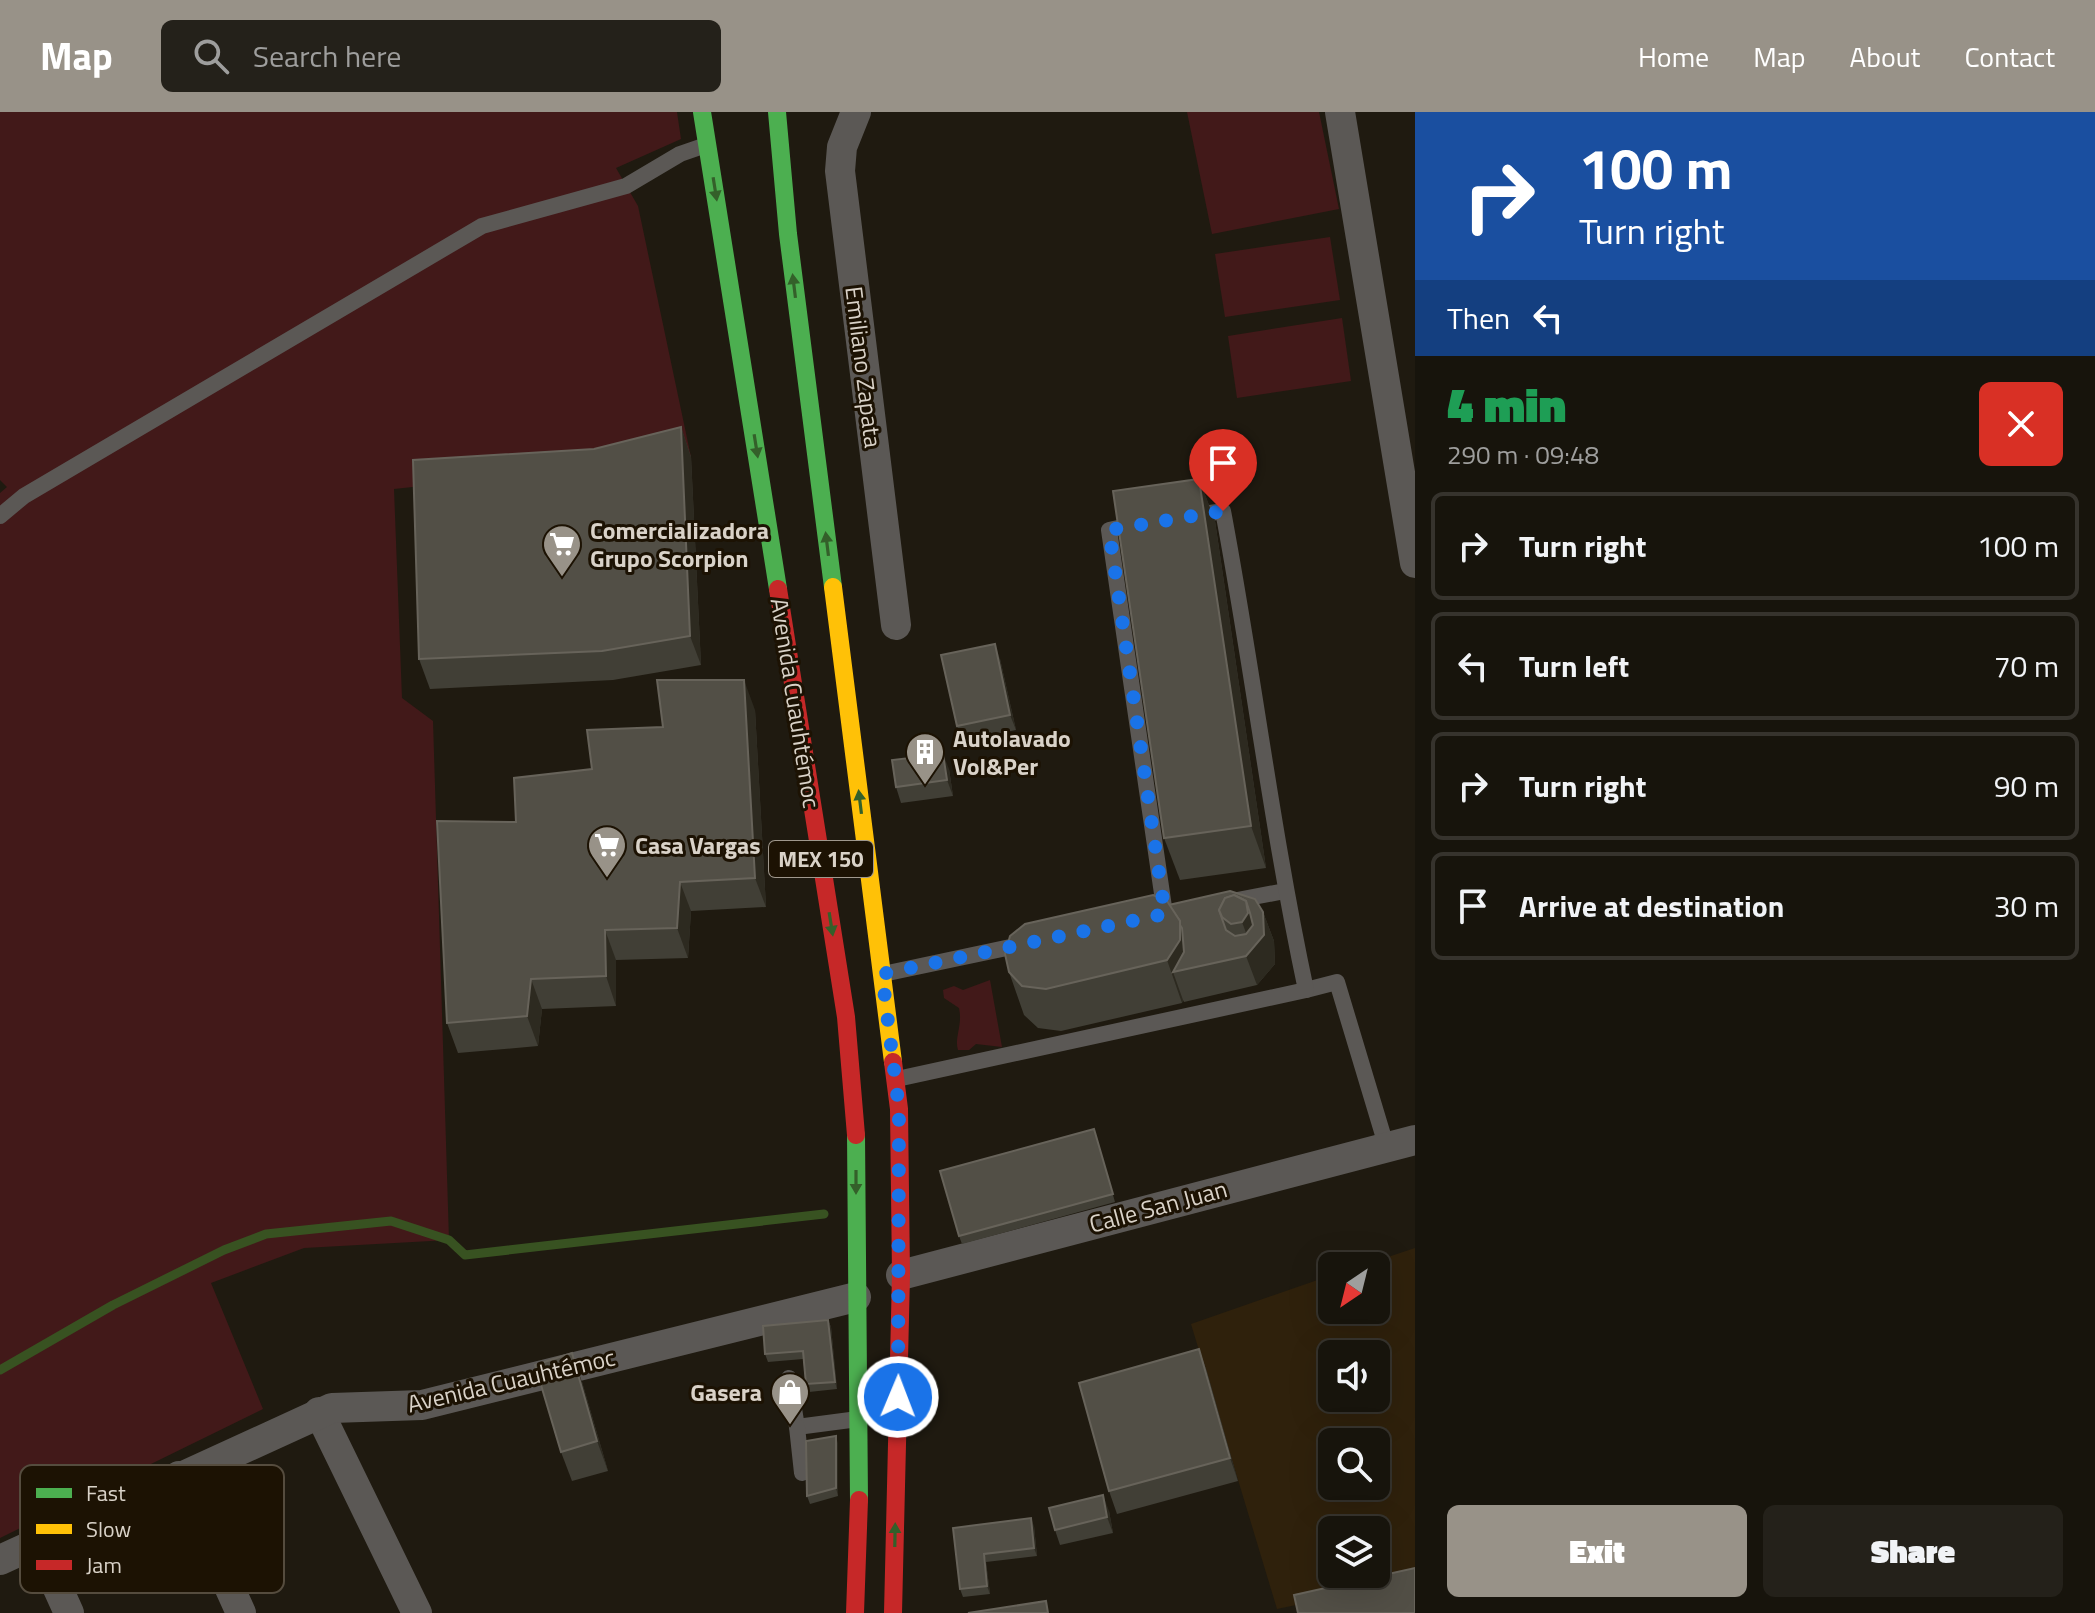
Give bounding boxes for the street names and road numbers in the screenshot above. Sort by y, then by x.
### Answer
street label: Emiliano Zapata [836,284,892,450]
street label: Avenida Cuauhtémoc [762,595,830,811]
road number: MEX 150 [769,841,873,877]
street label: Calle San Juan [1085,1170,1231,1242]
street label: Avenida Cuauhtémoc [404,1339,618,1421]

